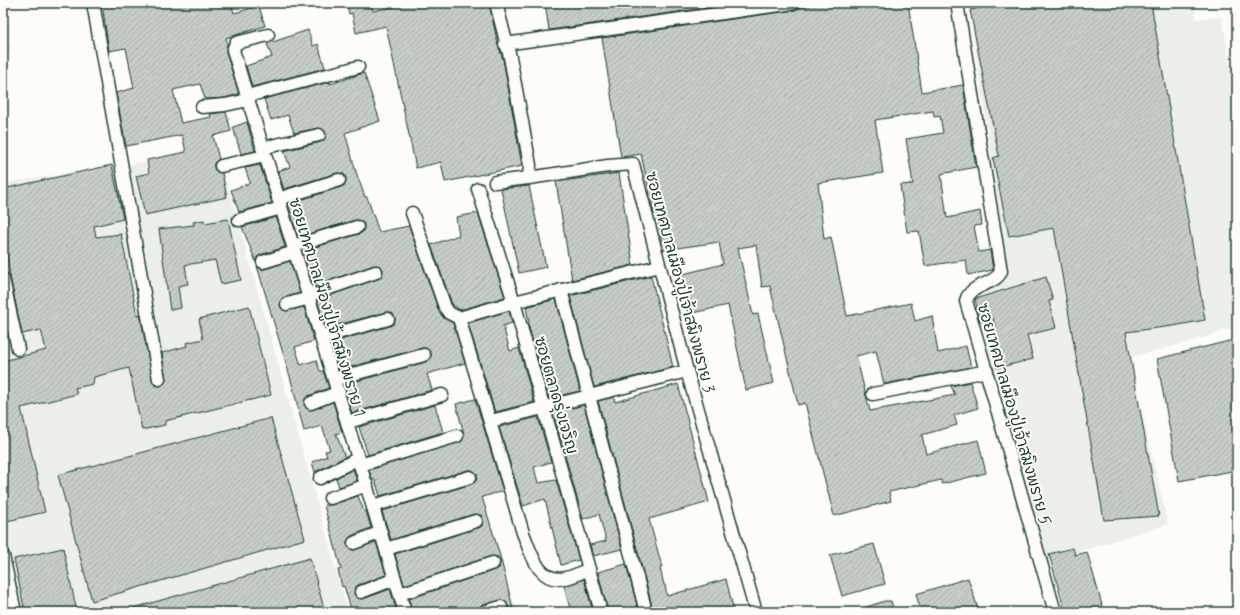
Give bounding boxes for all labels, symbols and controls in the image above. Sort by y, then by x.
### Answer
street label: ซอยเทศบาลเมืองปู่เจ้าสมิงพราย 3 [639,169,721,395]
street label: ซอยเทศบาลเมืองปู่เจ้าสมิงพราย 1 [282,195,372,420]
street label: ซอยเทศบาลเมืองปู่เจ้าสมิงพราย 5 [971,300,1057,528]
street label: ซอยตลาดรุ่งเจริญ [528,333,584,457]

